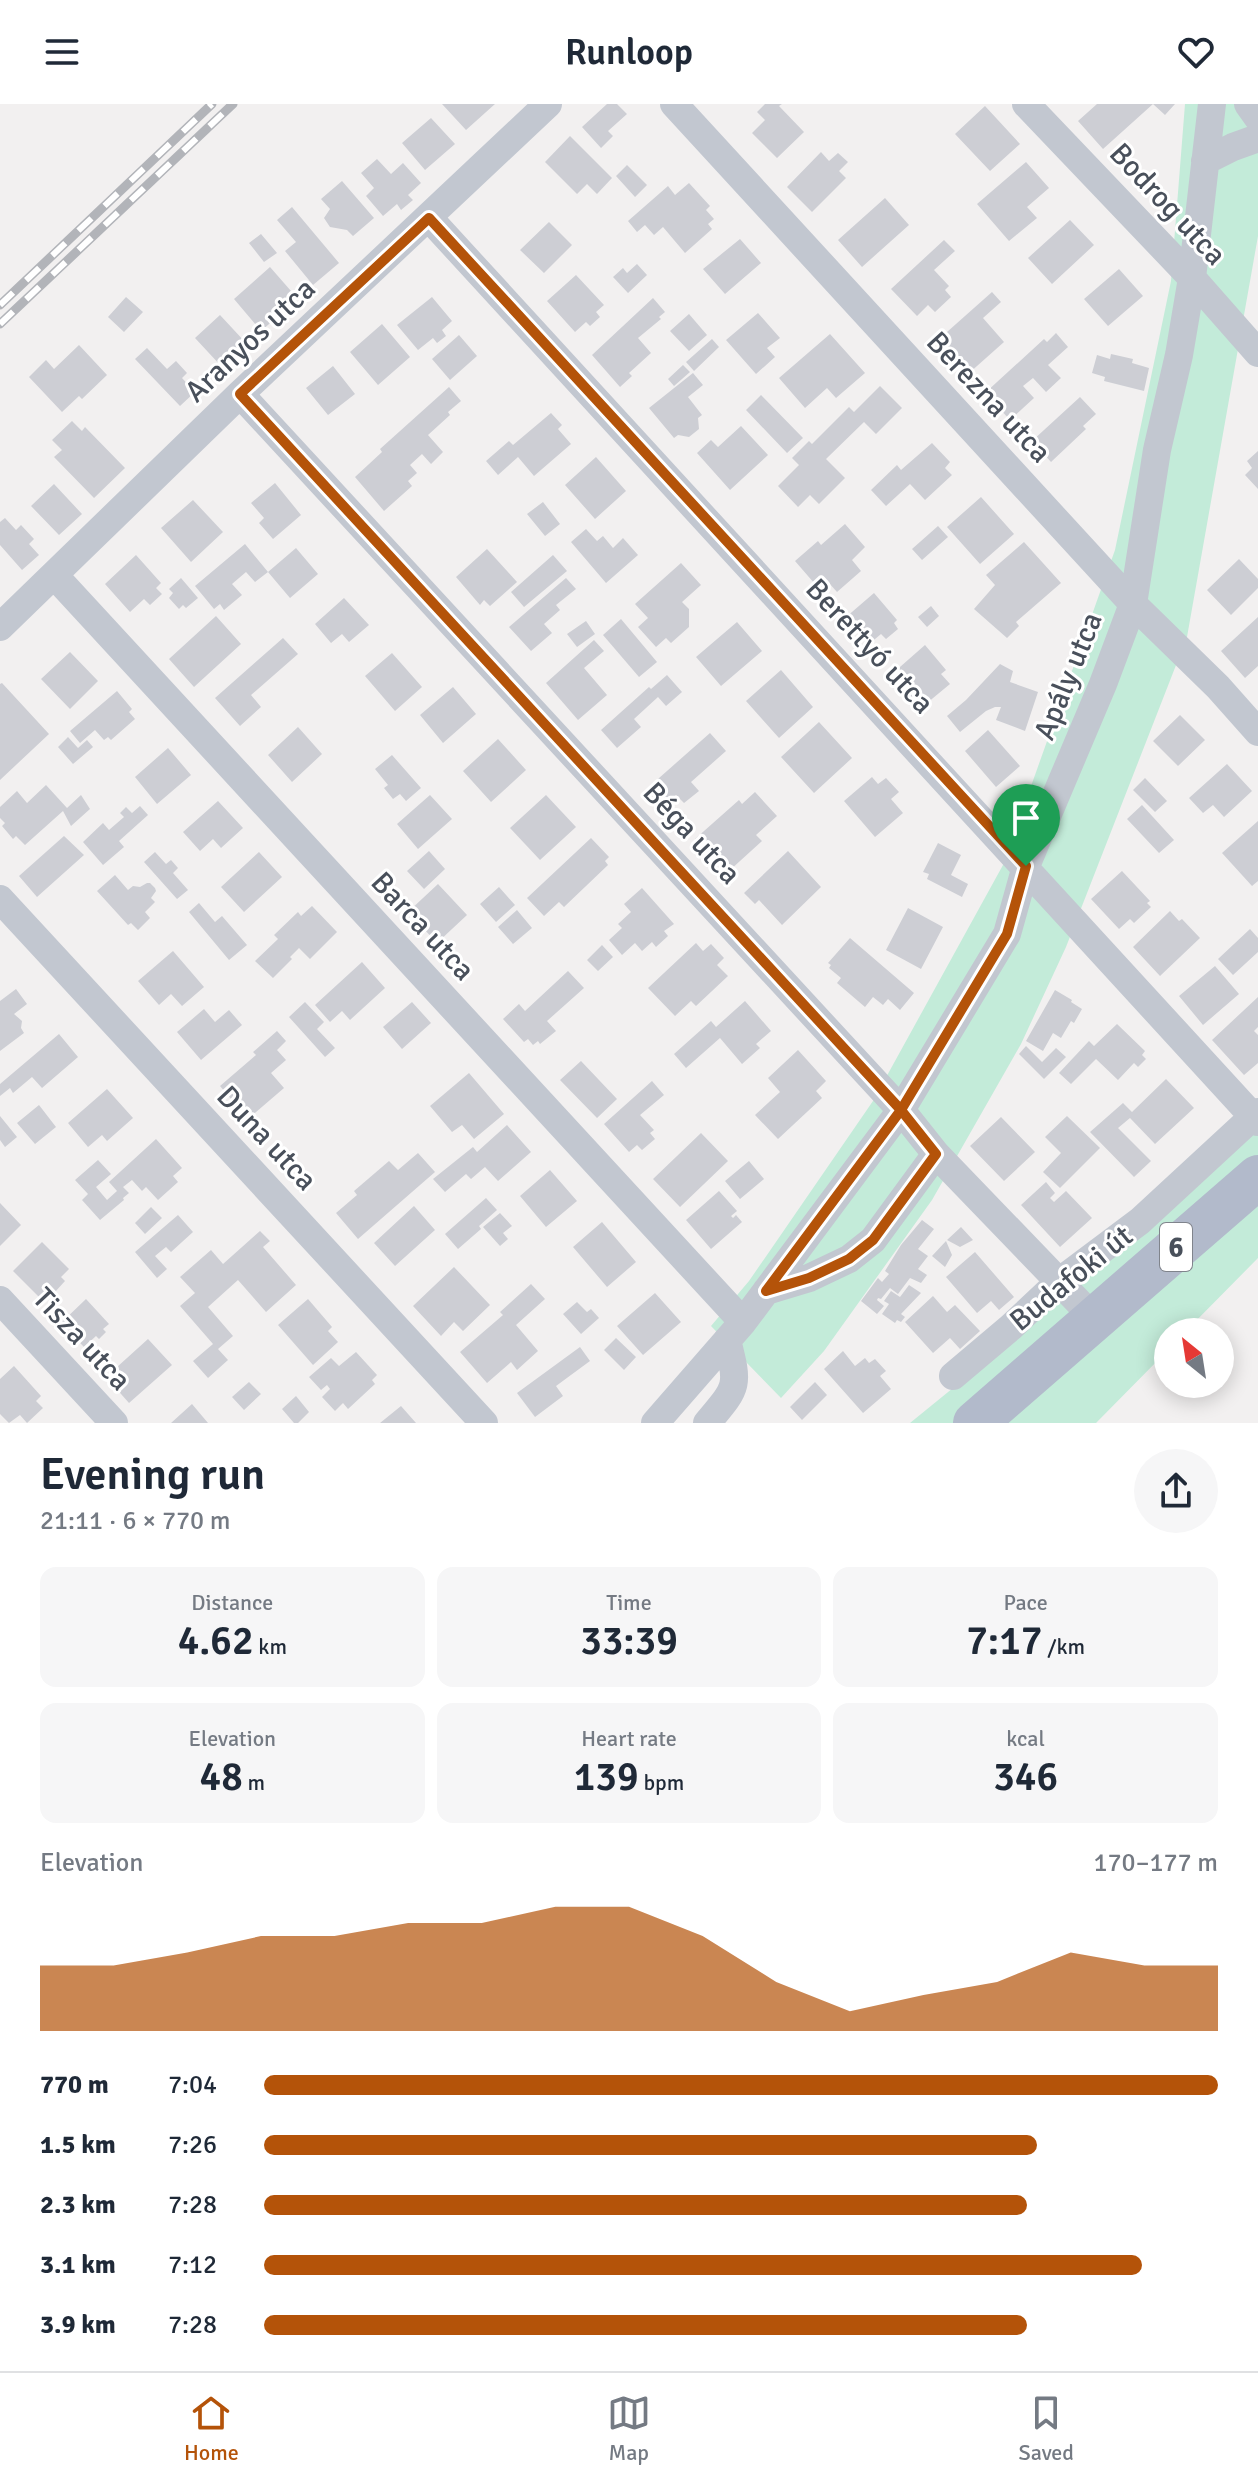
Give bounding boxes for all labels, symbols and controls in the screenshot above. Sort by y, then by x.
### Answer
icon: menu [40,30,84,74]
text: Runloop [565,30,693,75]
icon: heart [1174,30,1218,74]
street label: Bodrog utca [1102,135,1234,273]
street label: Aranyos utca [177,270,323,410]
street label: Berezna utca [918,324,1059,471]
street label: Berettyó utca [798,571,942,722]
street label: Apály utca [1026,607,1111,745]
street label: Béga utca [635,774,748,892]
pin [992,784,1060,866]
icon: arrive [1004,796,1048,840]
street label: Barca utca [363,864,482,989]
street label: Duna utca [209,1078,325,1199]
street label: Budafoki út [1002,1218,1140,1339]
road number: 6 [1160,1223,1192,1271]
street label: Tisza utca [25,1280,139,1398]
north arrow [1154,1318,1234,1398]
map controls [1154,1318,1234,1398]
text: Evening run [40,1448,265,1502]
button: share [1134,1449,1218,1533]
text: 21:11 · 6 × 770 m [40,1505,231,1537]
text: Distance [191,1589,273,1616]
text: Time [606,1589,652,1616]
text: Pace [1003,1589,1048,1616]
text: 4.62 [178,1616,254,1666]
text: 33:39 [580,1616,678,1666]
text: 7:17 [966,1616,1042,1666]
text: km [254,1633,287,1660]
text: /km [1042,1633,1085,1660]
text: Elevation [189,1725,276,1752]
text: Heart rate [581,1725,677,1752]
text: kcal [1006,1725,1045,1752]
text: 48 [200,1752,243,1802]
text: 139 [574,1752,639,1802]
text: 346 [993,1752,1058,1802]
text: m [243,1769,265,1796]
text: bpm [639,1769,684,1796]
text: Elevation [40,1847,144,1879]
text: 170–177 m [1094,1847,1218,1879]
text: 770 m [40,2069,109,2101]
text: 7:04 [168,2069,217,2101]
text: 1.5 km [40,2129,116,2161]
text: 7:26 [168,2129,217,2161]
text: 2.3 km [40,2189,116,2221]
text: 7:28 [168,2189,217,2221]
text: 3.1 km [40,2249,116,2281]
text: 7:12 [168,2249,217,2281]
text: 3.9 km [40,2309,116,2341]
text: 7:28 [168,2309,217,2341]
tab: Home [184,2391,239,2466]
tab: Map [607,2391,651,2466]
tab: Saved [1019,2391,1074,2466]

